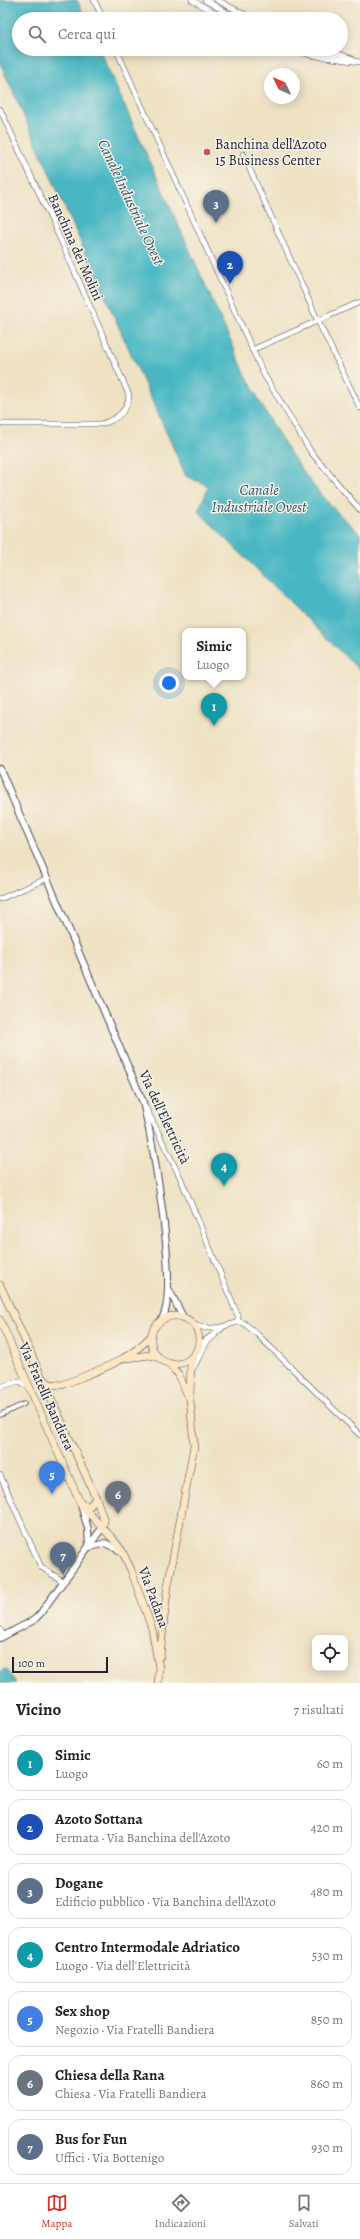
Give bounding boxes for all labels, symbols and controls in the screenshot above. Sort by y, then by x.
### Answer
search box [12,12,348,56]
icon: search [26,23,48,45]
text: Cerca qui [58,24,116,44]
north arrow [264,68,300,104]
place label: Banchina dell'Azoto 15 Business Center [215,135,327,170]
water label: Canale Industriale Ovest [93,136,169,269]
marker: Banchina dell'Azoto 15 Business Center [202,147,212,157]
pin: 3 [203,190,229,223]
street label: Banchina dei Molini [43,191,108,304]
pin: 2 [217,251,243,284]
water label: Canale Industriale Ovest [212,480,307,517]
popup [182,628,246,680]
text: Simic [196,636,232,656]
text: Luogo [196,656,229,673]
your location [159,673,179,693]
pin: 1 [201,693,227,726]
street label: Via dell'Elettricità [134,1066,195,1168]
pin: 4 [211,1153,237,1186]
street label: Via Fratelli Bandiera [14,1338,79,1454]
pin: 5 [39,1461,65,1494]
pin: 6 [105,1481,131,1514]
pin: 7 [50,1542,76,1575]
street label: Via Padana [133,1563,173,1631]
map controls [312,1635,348,1671]
button: locate [312,1635,348,1671]
scale bar [12,1655,108,1674]
text: 100 m [18,1656,45,1671]
text: Vicino [16,1698,61,1721]
text: 7 risultati [294,1701,344,1718]
text: Simic [55,1745,91,1765]
text: 1 [28,1755,32,1772]
text: 60 m [317,1755,343,1772]
text: Luogo [55,1765,88,1782]
text: Azoto Sottana [55,1809,143,1829]
text: 2 [27,1819,33,1836]
text: 420 m [311,1819,343,1836]
text: Fermata · Via Banchina dell'Azoto [55,1829,230,1846]
text: Dogane [55,1873,103,1893]
text: 3 [27,1883,33,1900]
text: 480 m [310,1883,343,1900]
text: Edificio pubblico · Via Banchina dell'Azoto [55,1893,276,1910]
text: Centro Intermodale Adriatico [55,1937,240,1957]
text: 4 [27,1947,33,1964]
text: 530 m [312,1947,343,1964]
text: Luogo · Via dell'Elettricità [55,1957,190,1974]
text: Sex shop [55,2001,110,2021]
text: 5 [27,2011,33,2028]
text: 850 m [311,2011,343,2028]
text: Negozio · Via Fratelli Bandiera [55,2021,215,2038]
text: Chiesa della Rana [55,2065,165,2085]
text: 6 [27,2075,33,2092]
text: 860 m [310,2075,343,2092]
text: Chiesa · Via Fratelli Bandiera [55,2085,207,2102]
text: Bus for Fun [55,2129,127,2149]
text: 7 [27,2139,33,2156]
text: 930 m [311,2139,343,2156]
text: Uffici · Via Bottenigo [55,2149,164,2166]
tab: Mappa [41,2192,72,2231]
tab: Indicazioni [155,2192,206,2231]
tab: Salvati [289,2192,319,2231]

